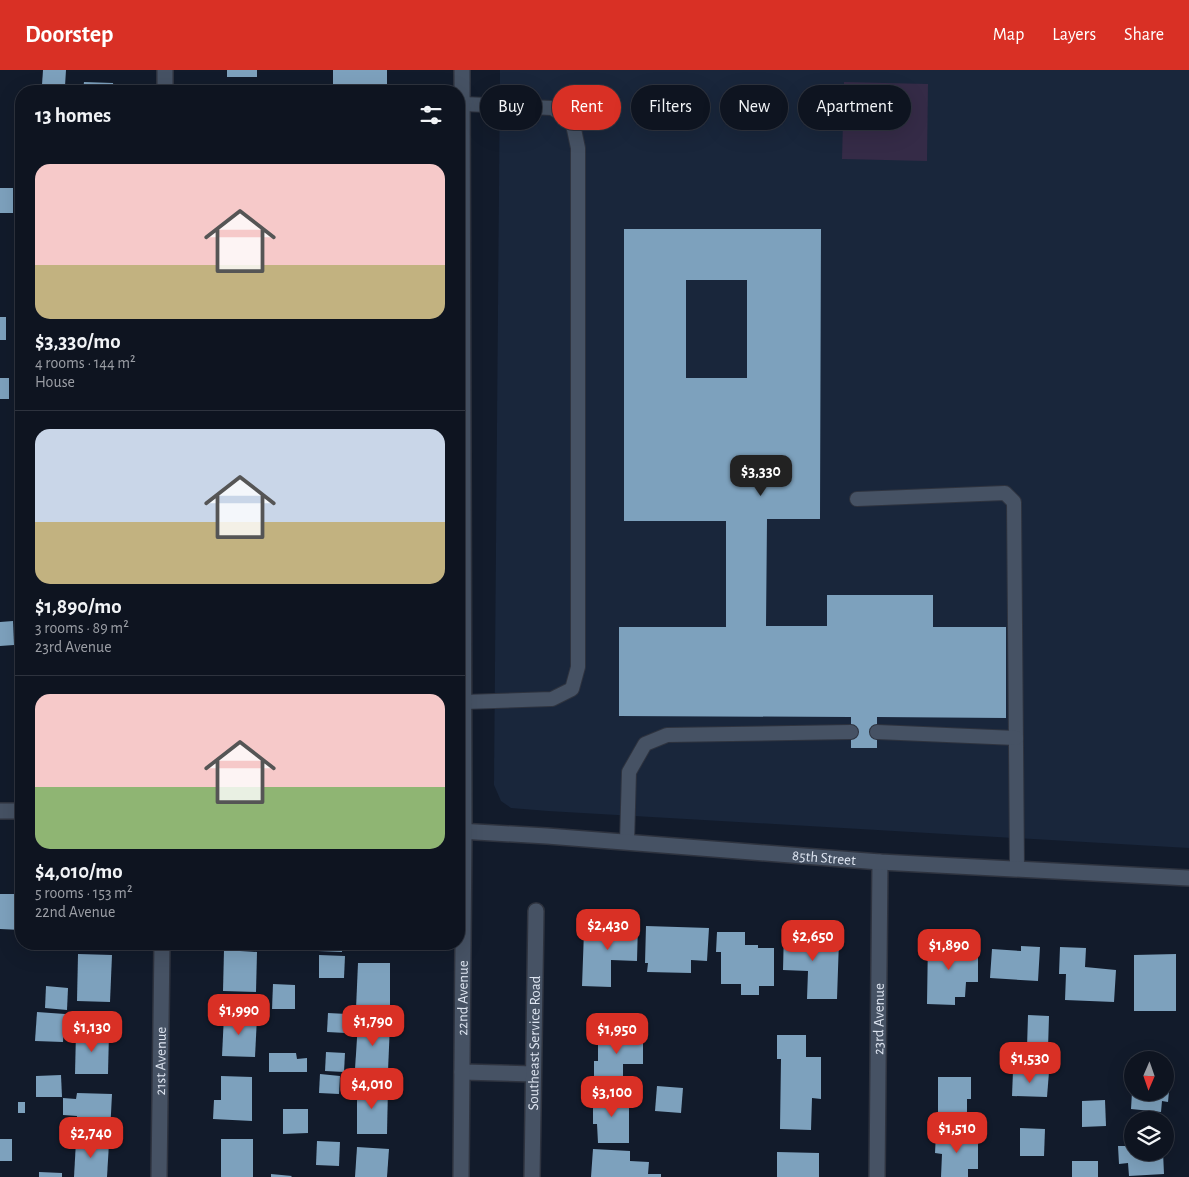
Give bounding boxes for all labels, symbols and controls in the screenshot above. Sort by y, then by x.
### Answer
text: Doorstep [25,23,113,47]
text: Map [993,26,1024,44]
text: Layers [1052,26,1096,44]
text: Share [1124,26,1164,44]
chip: Buy [480,85,542,130]
chip: Rent [552,85,621,130]
chip: Filters [631,85,710,130]
chip: New [720,85,788,130]
chip: Apartment [798,85,911,130]
icon: filters [417,101,445,129]
text: 13 homes [35,105,111,126]
icon: home [195,196,285,286]
text: $3,330/mo [35,331,121,352]
text: 4 rooms · 144 m² [35,355,136,371]
text: House [35,374,75,390]
pin: $3,330 [720,454,802,497]
icon: home [195,462,285,552]
text: $3,330 [741,463,781,479]
text: $1,890/mo [35,596,122,617]
text: 3 rooms · 89 m² [35,620,129,636]
text: 23rd Avenue [35,639,112,655]
icon: home [195,727,285,817]
street label: 85th Street [792,848,857,868]
text: $4,010/mo [35,861,123,882]
text: 5 rooms · 153 m² [35,885,133,901]
text: 22nd Avenue [35,904,115,920]
pin: $2,430 [567,908,649,951]
text: $2,430 [587,917,629,933]
pin: $2,650 [772,920,854,962]
text: $2,650 [792,928,834,944]
pin: $1,890 [908,928,990,971]
text: $1,890 [929,937,969,953]
street label: 22nd Avenue [455,960,470,1036]
street label: Southeast Service Road [526,975,543,1111]
street label: 23rd Avenue [871,983,886,1055]
pin: $1,990 [198,994,280,1036]
text: $1,990 [219,1002,259,1018]
pin: $1,790 [332,1004,414,1047]
pin: $1,130 [51,1010,133,1053]
pin: $1,950 [576,1012,658,1055]
text: $1,790 [353,1013,393,1029]
text: $1,130 [73,1019,111,1035]
text: $1,950 [597,1021,637,1037]
street label: 21st Avenue [153,1027,168,1095]
pin: $1,530 [989,1042,1071,1084]
text: $1,530 [1011,1050,1049,1066]
north arrow [1124,1051,1174,1101]
map controls [1124,1051,1174,1161]
pin: $4,010 [331,1068,413,1110]
text: $4,010 [351,1076,393,1092]
pin: $3,100 [571,1076,653,1118]
text: $3,100 [592,1084,632,1100]
button: layers [1124,1111,1174,1161]
pin: $1,510 [916,1112,998,1154]
pin: $2,740 [50,1116,132,1159]
text: $1,510 [938,1120,976,1136]
text: $2,740 [70,1125,112,1141]

